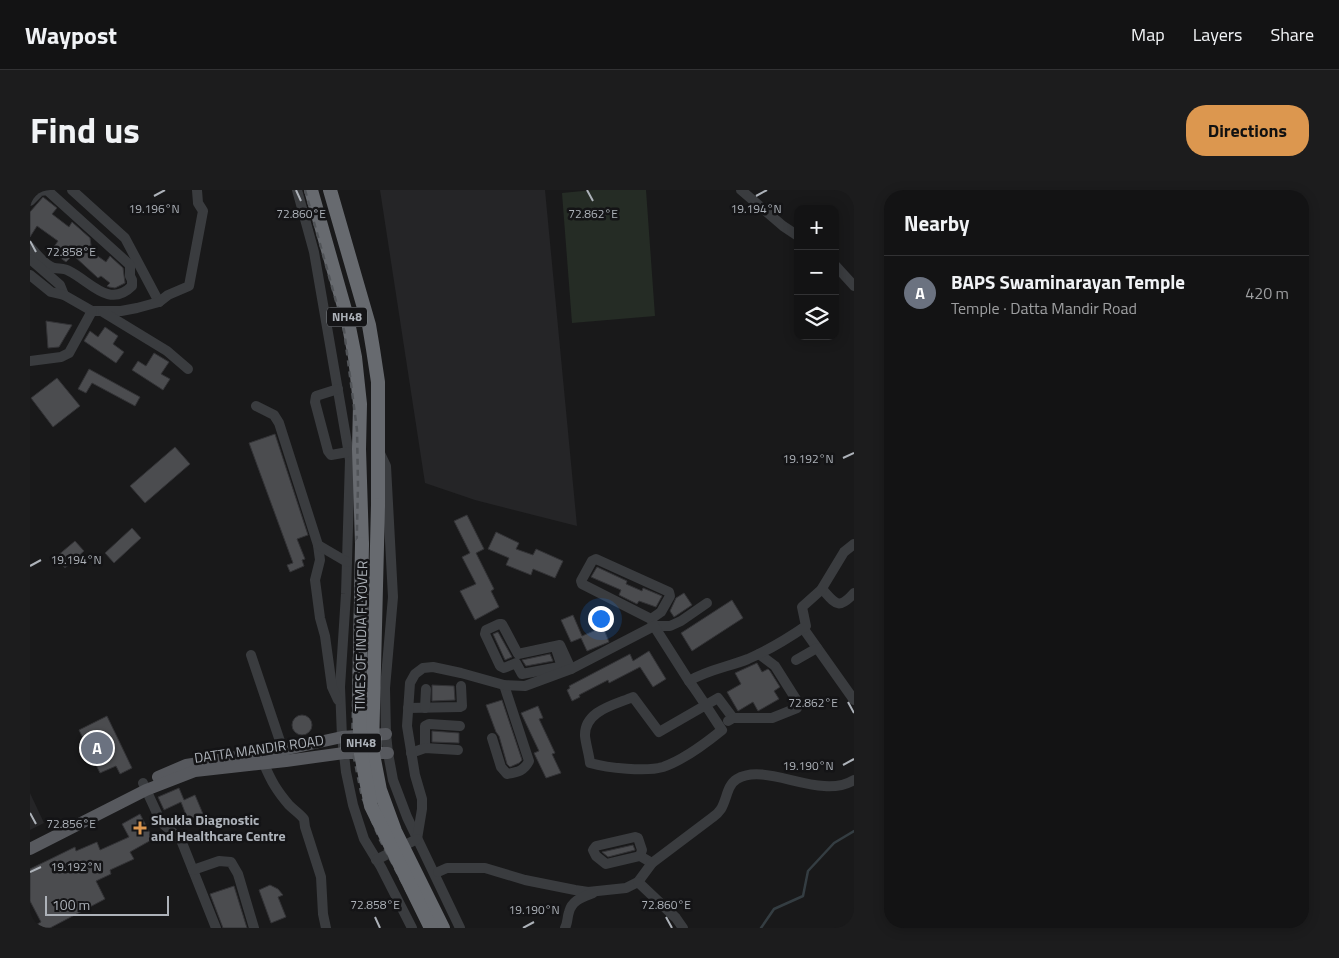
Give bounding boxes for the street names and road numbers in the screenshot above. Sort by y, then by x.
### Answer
road number: NH48 [327,308,367,326]
street label: TIMES OF INDIA FLYOVER [349,560,372,712]
street label: DATTA MANDIR ROAD [193,729,325,768]
road number: NH48 [341,734,381,752]

